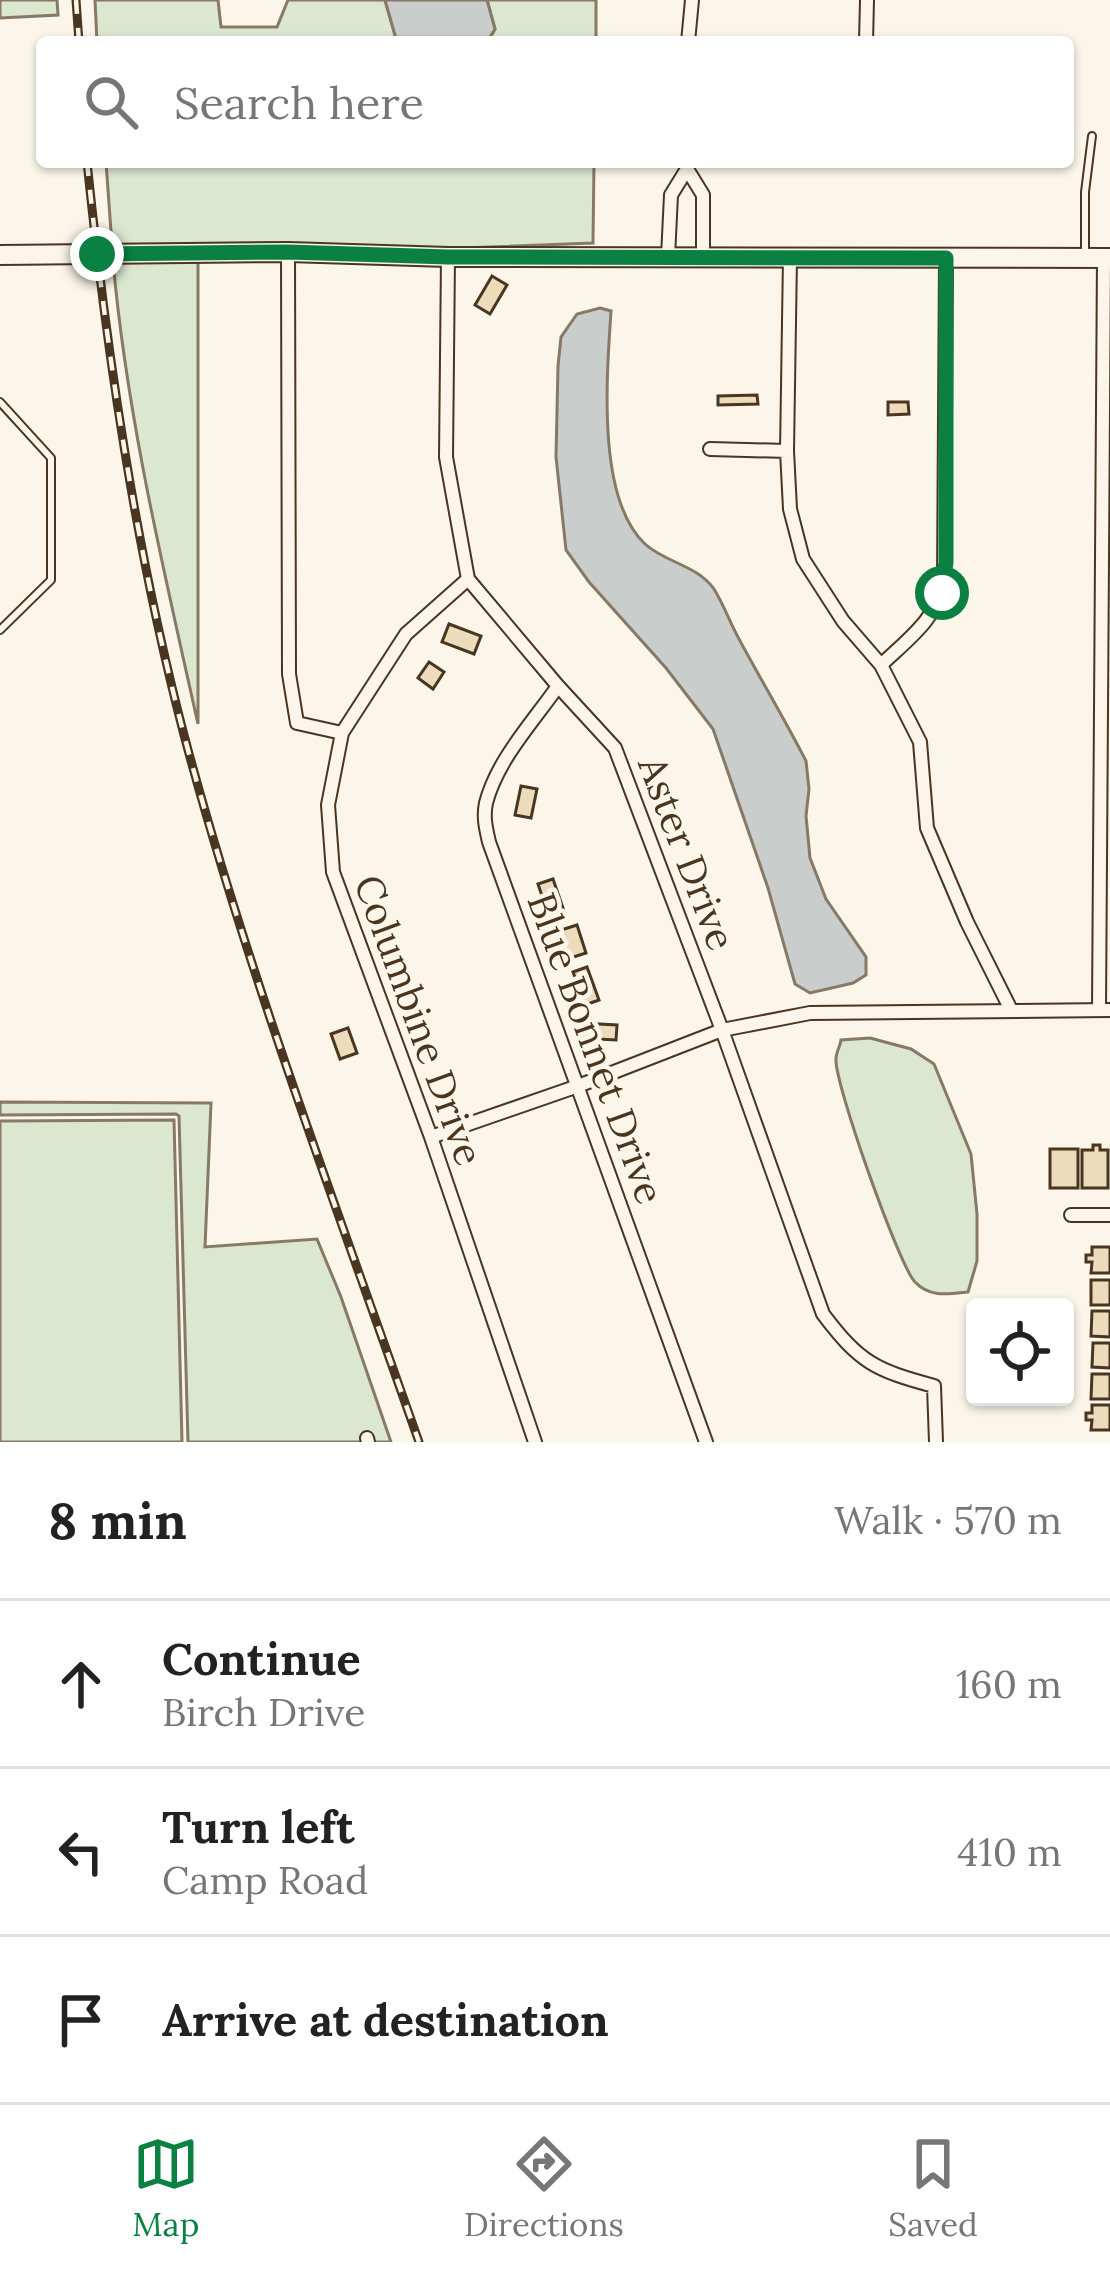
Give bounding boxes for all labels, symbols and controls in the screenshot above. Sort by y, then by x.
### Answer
search box [36,36,1074,168]
icon: search [78,69,144,135]
text: Search here [174,74,424,131]
route end [70,227,124,281]
route start [915,566,969,620]
street label: Aster Drive [627,748,747,957]
street label: Columbine Drive [343,868,495,1172]
street label: Blue Bonnet Drive [517,886,675,1210]
map controls [966,1298,1074,1406]
button: locate [966,1298,1074,1406]
text: 8 min [48,1488,187,1553]
text: Walk · 570 m [834,1495,1062,1545]
text: Continue [162,1630,361,1687]
icon: ahead [48,1651,114,1717]
text: 160 m [956,1659,1062,1709]
text: Birch Drive [162,1687,365,1737]
text: Turn left [162,1798,355,1855]
icon: left [48,1819,114,1885]
text: 410 m [957,1827,1062,1877]
text: Camp Road [162,1855,368,1905]
icon: arrive [48,1987,114,2053]
text: Arrive at destination [162,1991,609,2048]
tab: Map [132,2131,199,2245]
tab: Directions [464,2131,624,2245]
tab: Saved [888,2131,978,2245]

